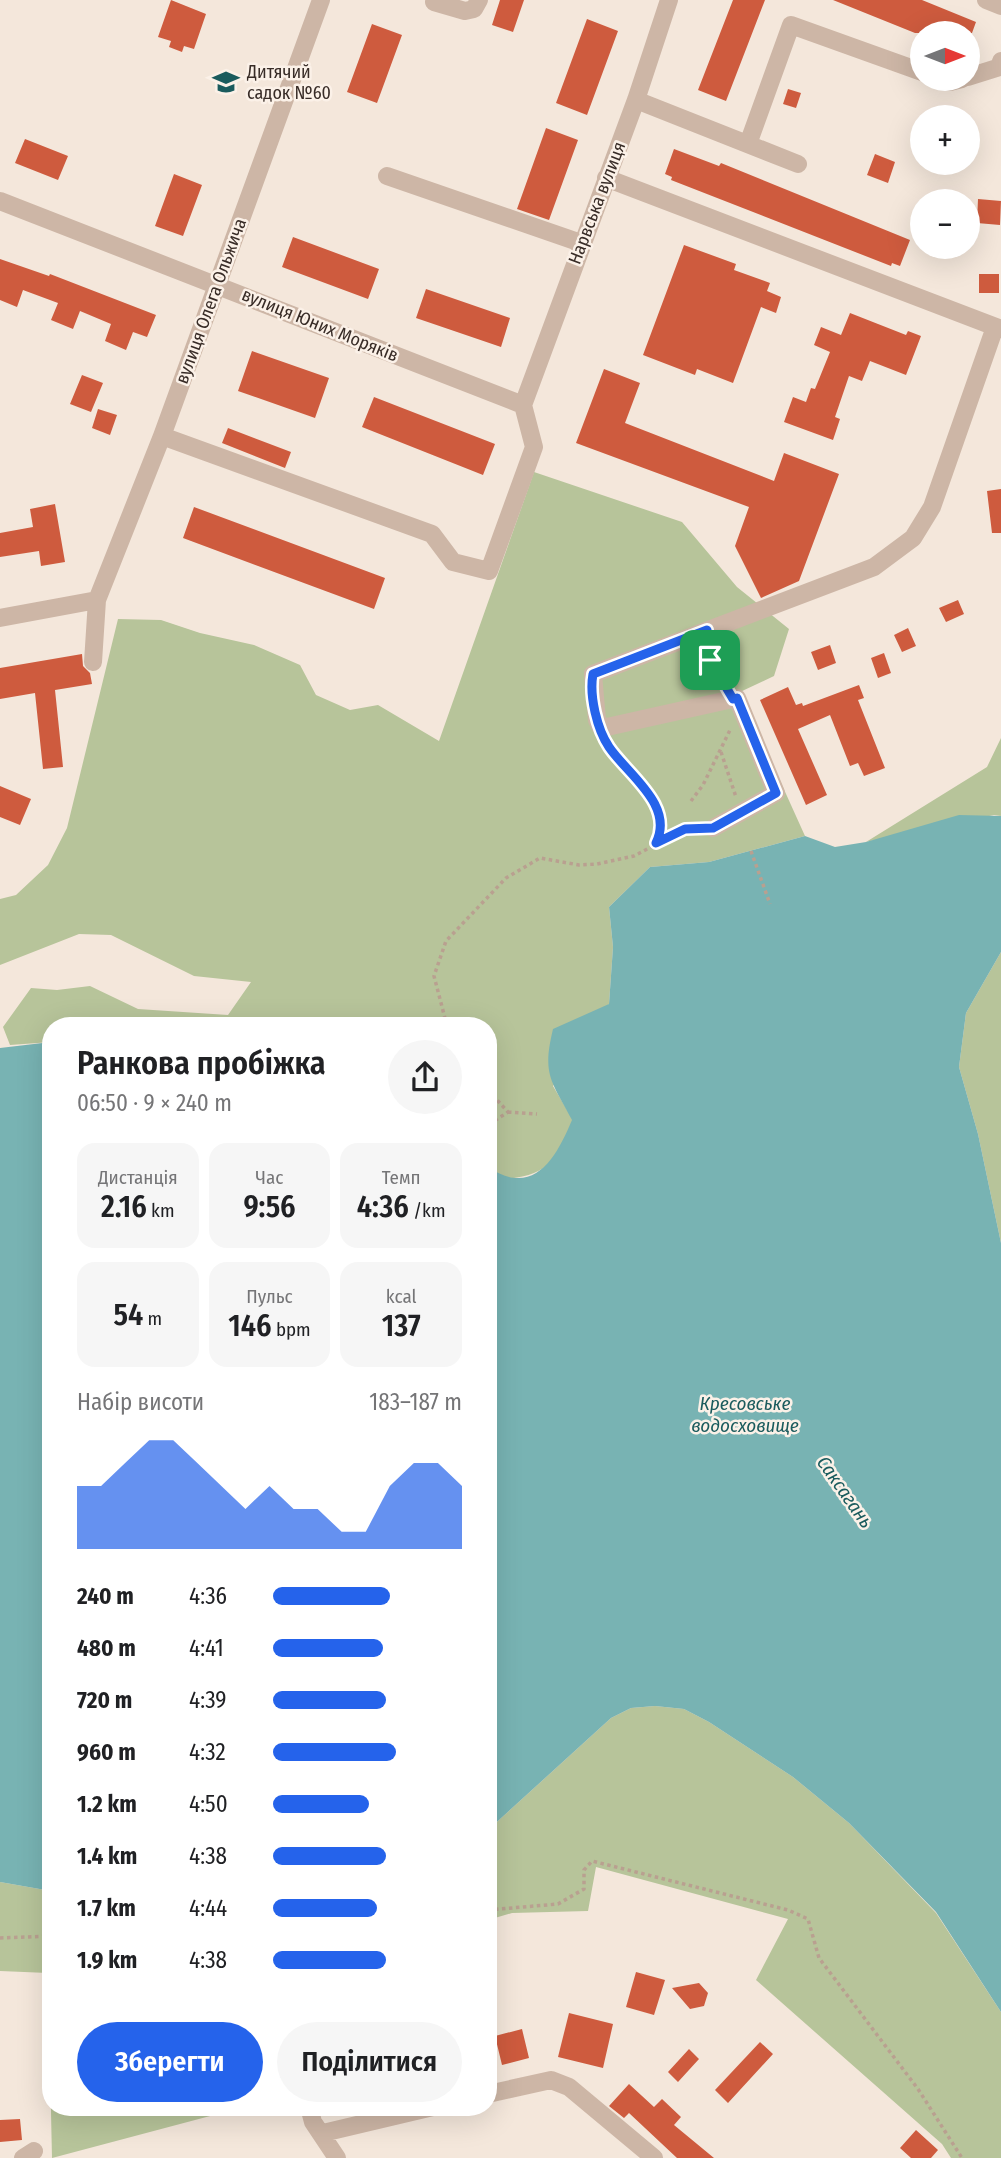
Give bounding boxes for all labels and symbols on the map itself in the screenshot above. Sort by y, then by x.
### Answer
north arrow [910,21,980,91]
place label: Дитячий садок №60 [246,61,331,104]
school or university icon: Дитячий садок №60 [211,67,241,97]
street label: Нарвська вулиця [564,139,630,267]
street label: вулиця Олега Ольжича [171,215,251,387]
street label: вулиця Юних Моряків [238,284,402,366]
pin [680,630,740,690]
water label: Кресовське водосховище [691,1392,799,1437]
water label: Саксагань [812,1452,878,1532]

